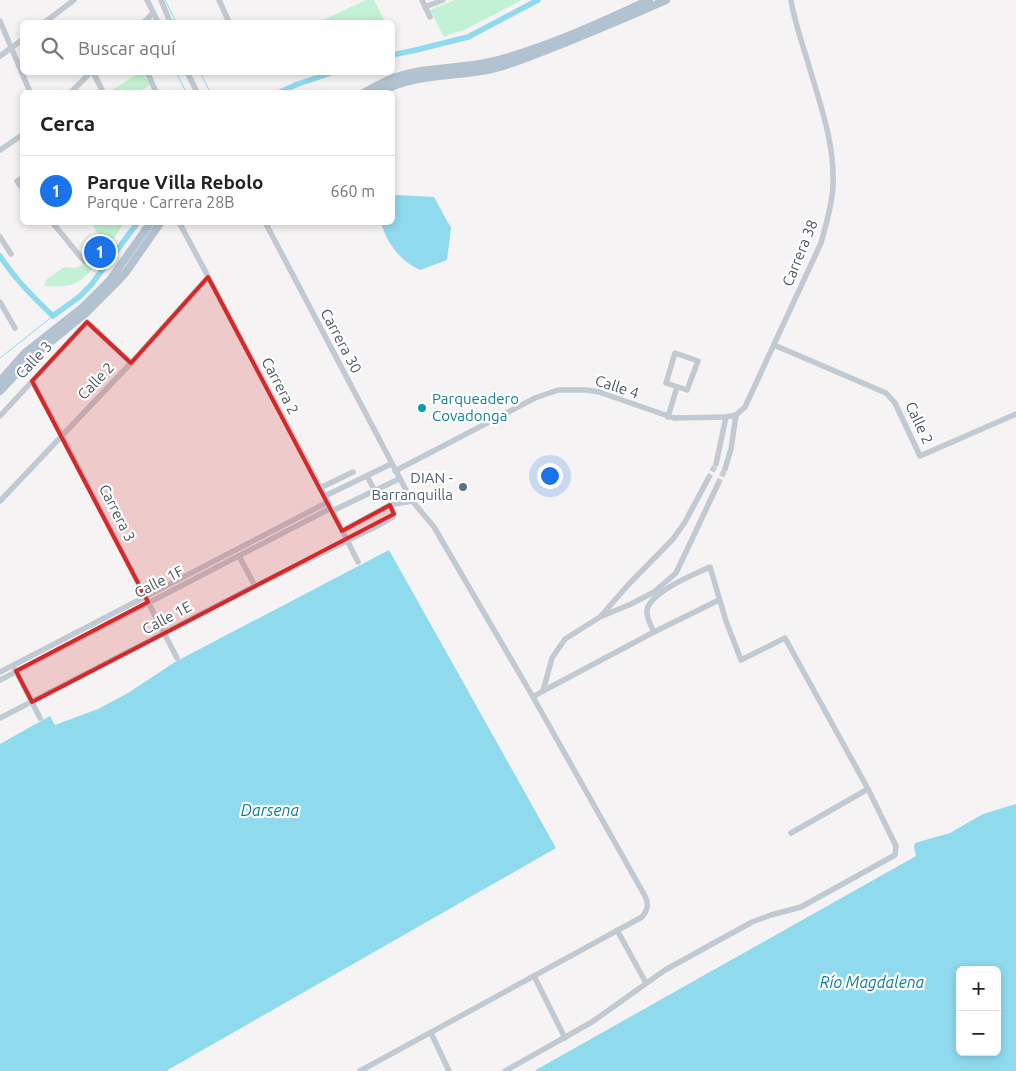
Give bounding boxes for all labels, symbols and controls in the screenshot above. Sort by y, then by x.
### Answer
search box [20,20,395,75]
icon: search [38,34,66,62]
text: Buscar aquí [78,37,176,59]
text: Cerca [40,111,95,135]
text: Parque Villa Rebolo [87,171,263,193]
text: 1 [51,182,61,200]
text: 660 m [330,182,375,200]
text: Parque · Carrera 28B [87,193,234,211]
street label: Carrera 38 [778,217,821,289]
pin: 1 [84,233,116,271]
street label: Carrera 30 [317,306,365,376]
street label: Calle 3 [12,337,55,382]
street label: Carrera 2 [258,354,302,417]
street label: Calle 2 [74,359,117,403]
street label: Calle 4 [593,371,641,402]
place label: Parqueadero Covadonga [432,390,519,424]
street label: Calle 2 [902,399,937,447]
marker: Parqueadero Covadonga [416,402,428,414]
your location [537,463,563,489]
place label: DIAN - Barranquilla [372,469,453,503]
street label: Carrera 3 [96,481,139,544]
marker: DIAN - Barranquilla [457,481,469,493]
street label: Calle 1F [131,562,186,601]
street label: Calle 1E [139,598,194,638]
water label: Darsena [241,801,300,819]
map controls [956,966,1001,1056]
button: + [956,966,1001,1011]
water label: Río Magdalena [820,973,925,991]
button: − [956,1011,1001,1056]

